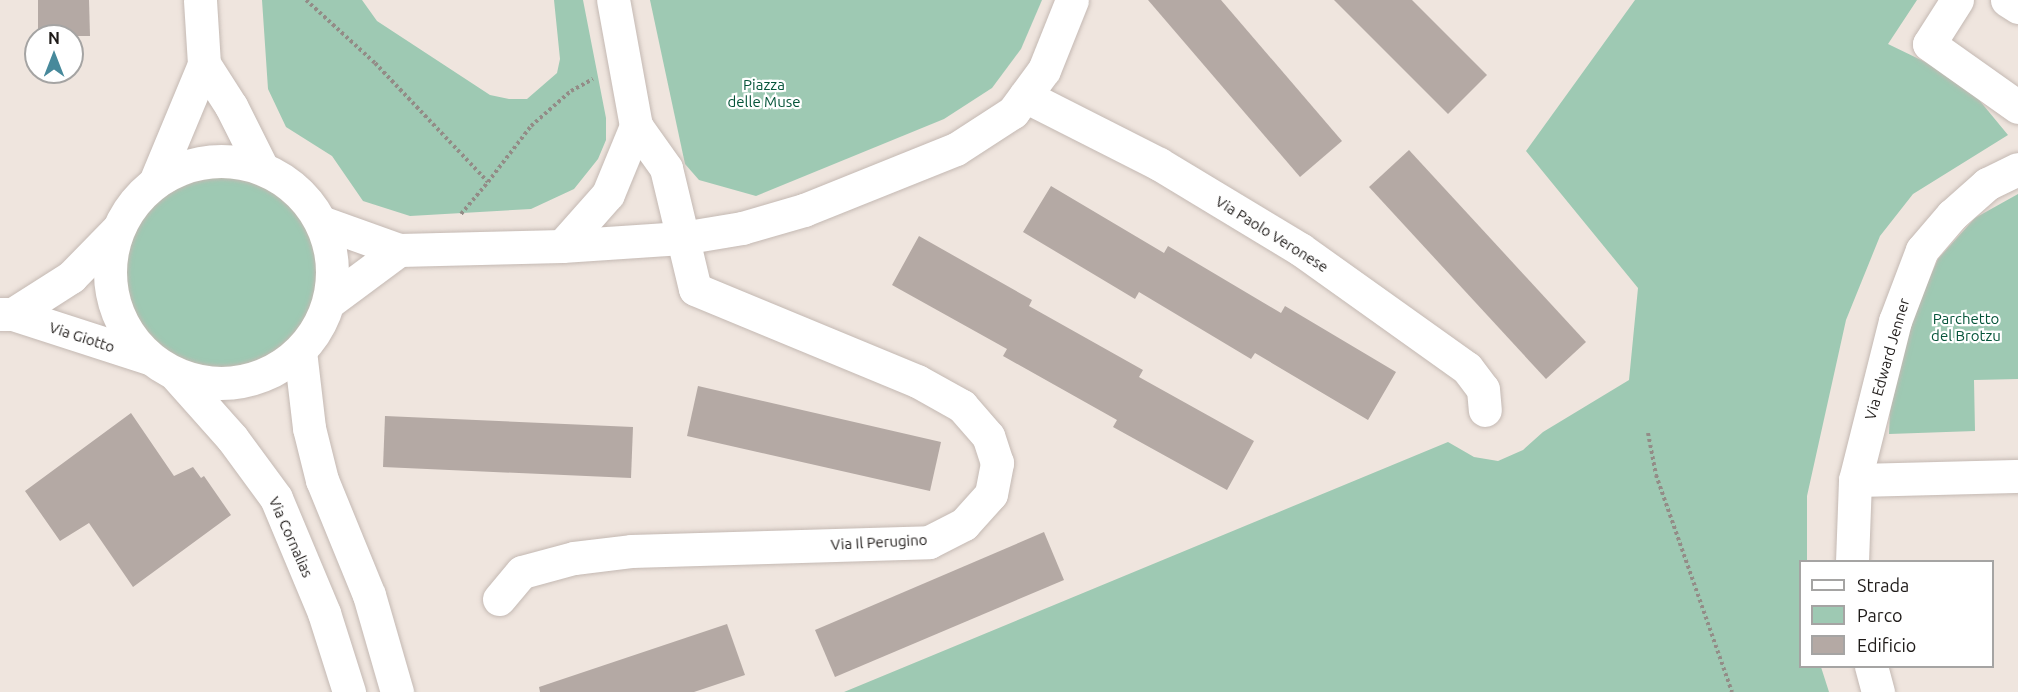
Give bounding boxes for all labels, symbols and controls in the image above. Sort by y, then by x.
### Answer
north arrow [24,24,84,84]
text: N [48,29,60,47]
park label: Piazza delle Muse [727,75,801,110]
street label: Via Paolo Veronese [1212,192,1332,276]
street label: Via Edward Jenner [1861,296,1913,422]
park label: Parchetto del Brotzu [1931,309,2001,344]
street label: Via Giotto [47,318,117,356]
street label: Via Cornalias [265,494,317,580]
street label: Via Il Perugino [830,530,928,554]
legend [1799,560,1994,668]
text: Strada [1857,575,1909,595]
text: Parco [1857,605,1903,625]
text: Edificio [1857,635,1916,655]

